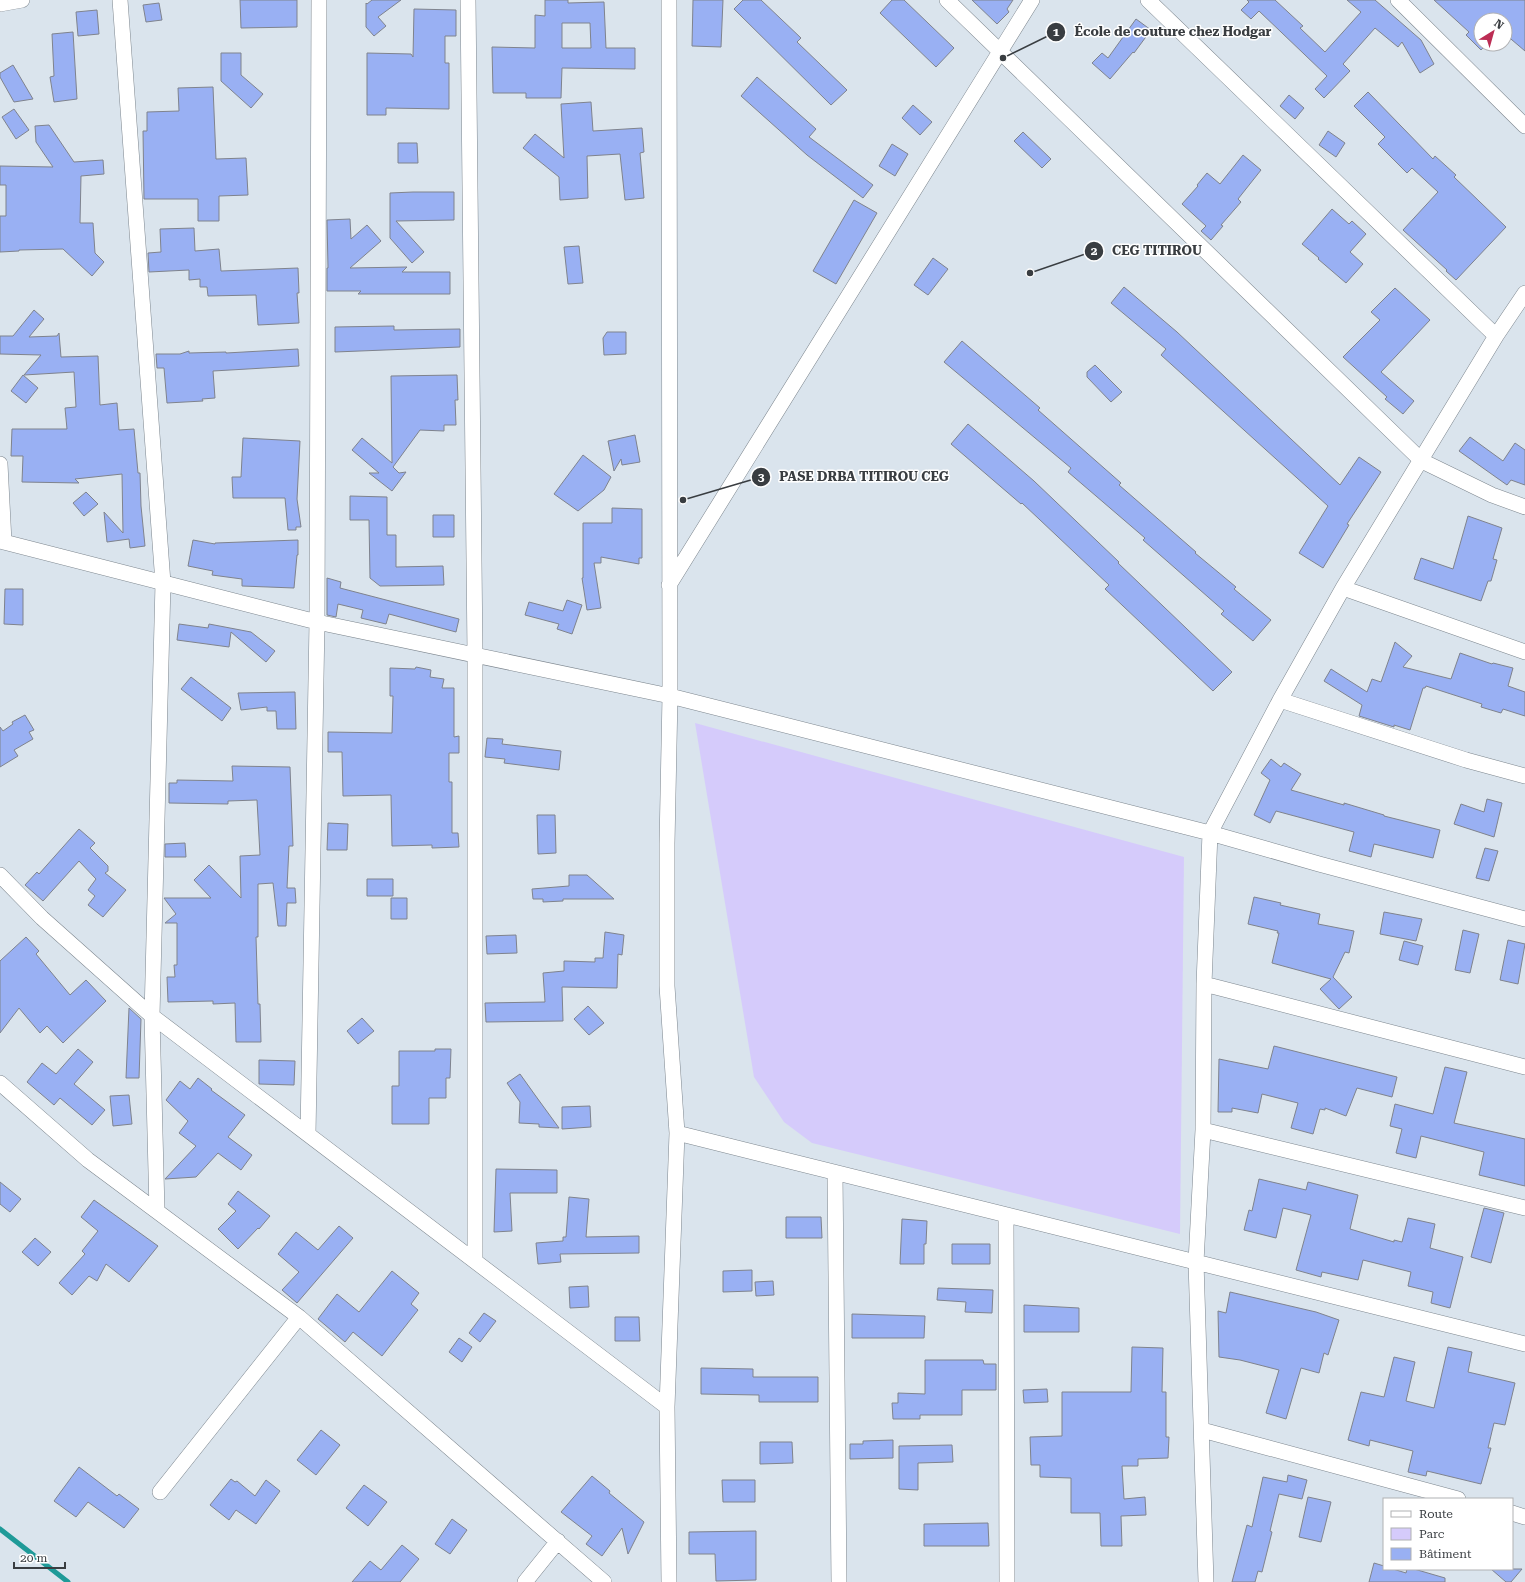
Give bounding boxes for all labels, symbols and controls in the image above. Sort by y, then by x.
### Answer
north arrow [1473,12,1513,52]
text: N [1491,17,1506,32]
callout: École de couture chez Hodgar [1046,19,1279,44]
text: École de couture chez Hodgar [1074,23,1272,39]
text: 1 [1053,25,1060,39]
callout: CEG TITIROU [1084,238,1210,263]
text: CEG TITIROU [1112,243,1202,258]
text: 2 [1091,244,1098,258]
callout: PASE DRBA TITIROU CEG [751,464,957,489]
text: PASE DRBA TITIROU CEG [779,469,949,484]
text: 3 [758,470,765,484]
legend [1383,1498,1513,1570]
text: Route [1419,1507,1453,1521]
text: Parc [1419,1527,1445,1541]
scale bar [14,1544,65,1570]
text: Bâtiment [1419,1547,1472,1561]
text: 20 m [20,1551,47,1565]

